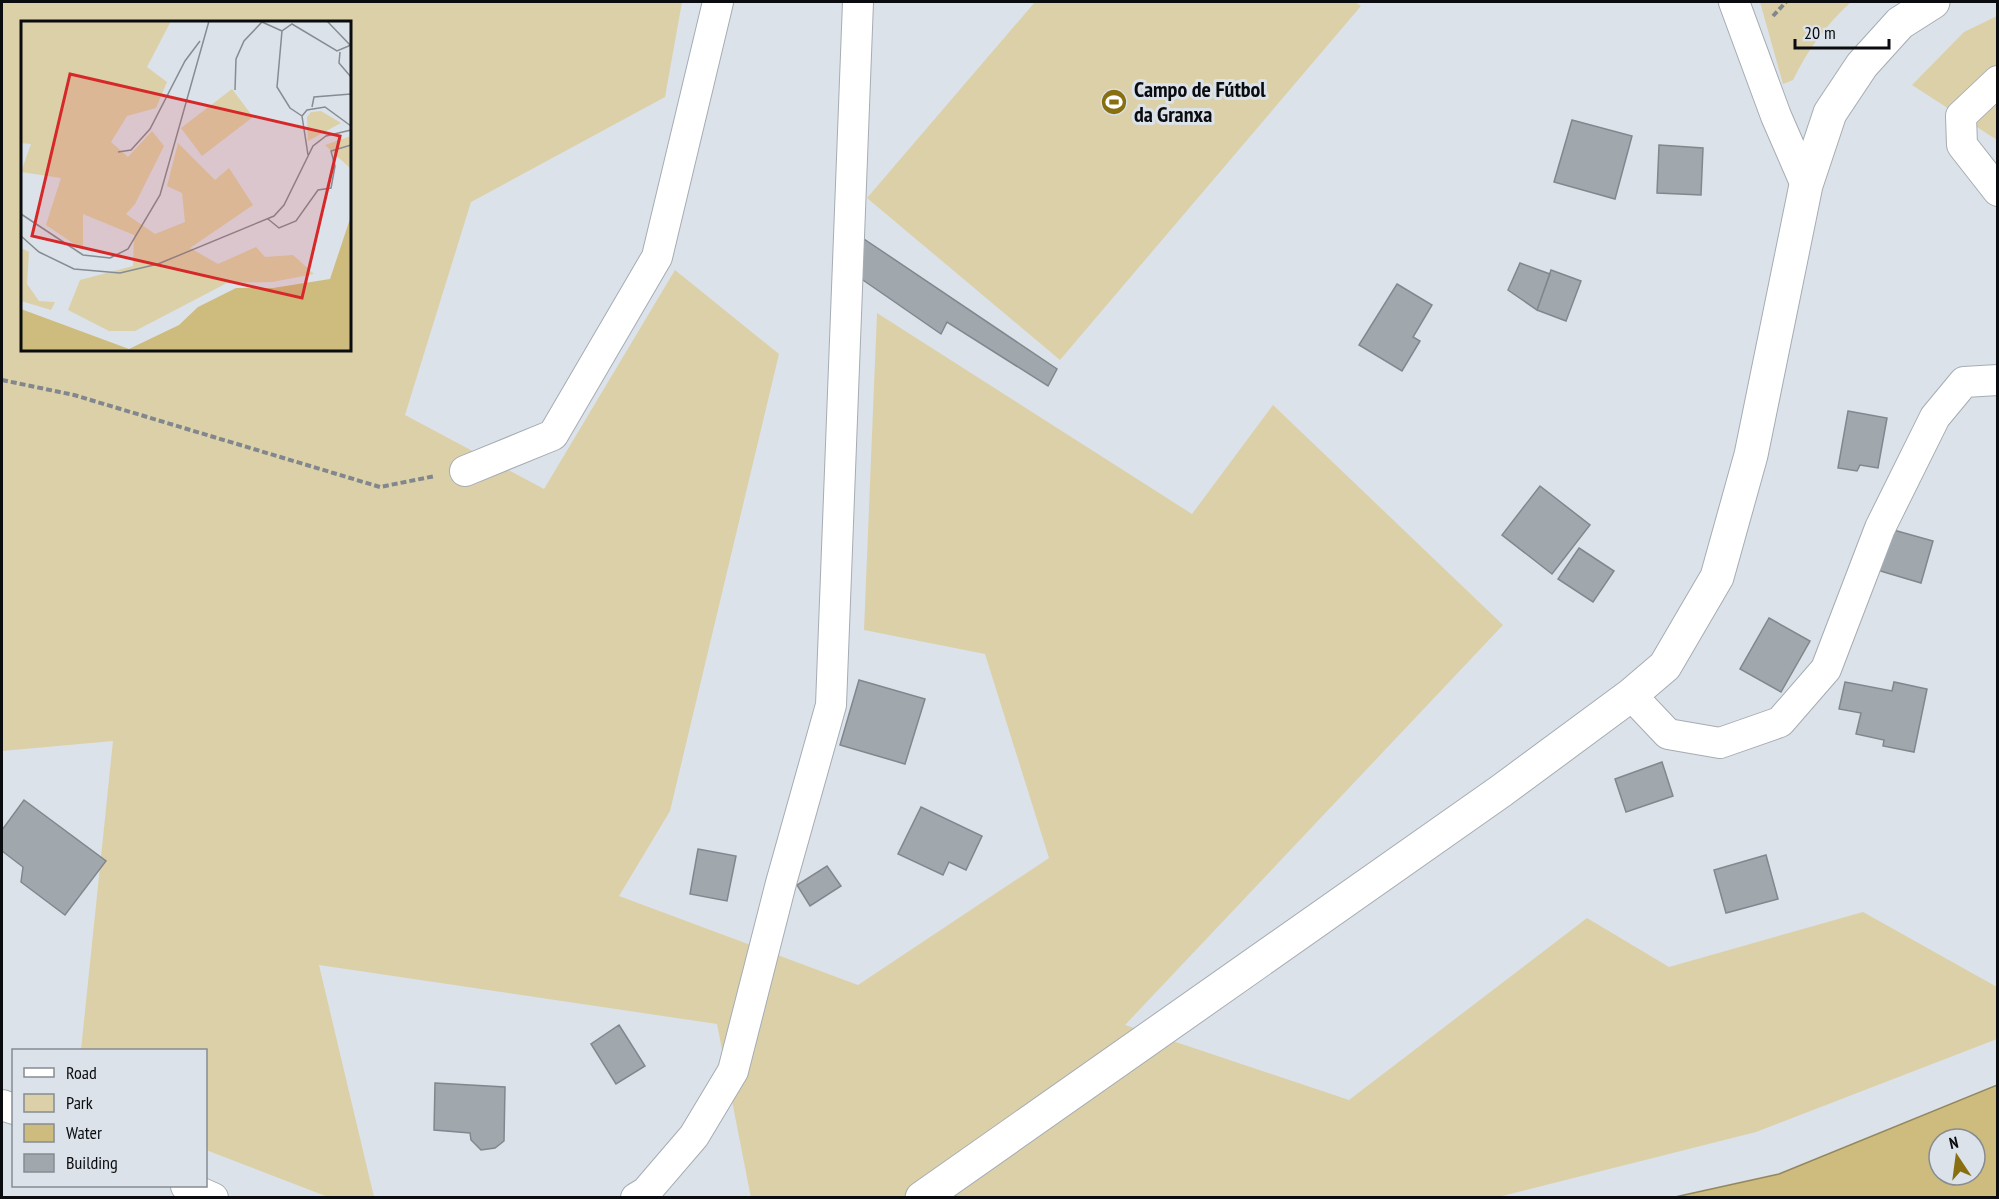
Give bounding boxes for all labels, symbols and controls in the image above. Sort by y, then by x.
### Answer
scale bar [1795,12,1890,50]
inset map [21,21,351,351]
text: 20 m [1804,21,1836,44]
place label: Campo de Fútbol da Granxa [1134,75,1266,128]
sports icon: Campo de Fútbol da Granxa [1099,87,1129,117]
legend [12,1049,207,1187]
text: Road [66,1061,97,1084]
text: Park [66,1091,93,1114]
text: Water [66,1121,102,1144]
north arrow [1927,1127,1987,1187]
text: N [1947,1132,1960,1153]
text: Building [66,1151,118,1174]

